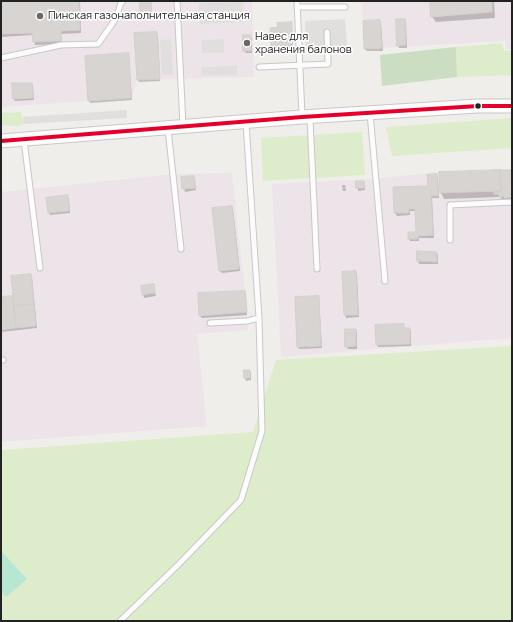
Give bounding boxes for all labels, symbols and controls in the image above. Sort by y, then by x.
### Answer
place label: Пинская газонаполнительная станция [48,9,250,23]
marker: Пинская газонаполнительная станция [35,11,45,21]
place label: Навес для хранения балонов [255,30,352,56]
marker: Навес для хранения балонов [242,38,252,48]
unlabelled marker [473,101,483,111]

